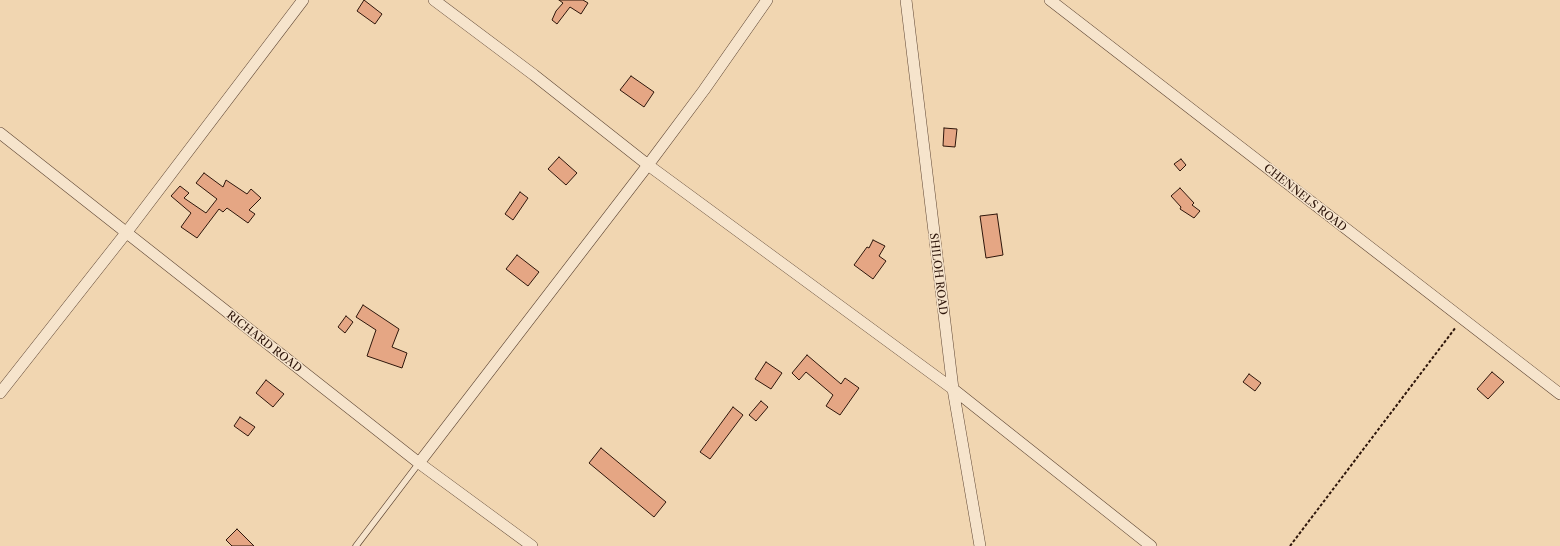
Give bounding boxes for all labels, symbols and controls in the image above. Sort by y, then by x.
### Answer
street label: CHENNELS ROAD [1261,161,1349,235]
street label: SHILOH ROAD [926,232,950,316]
street label: RICHARD ROAD [224,309,304,375]

